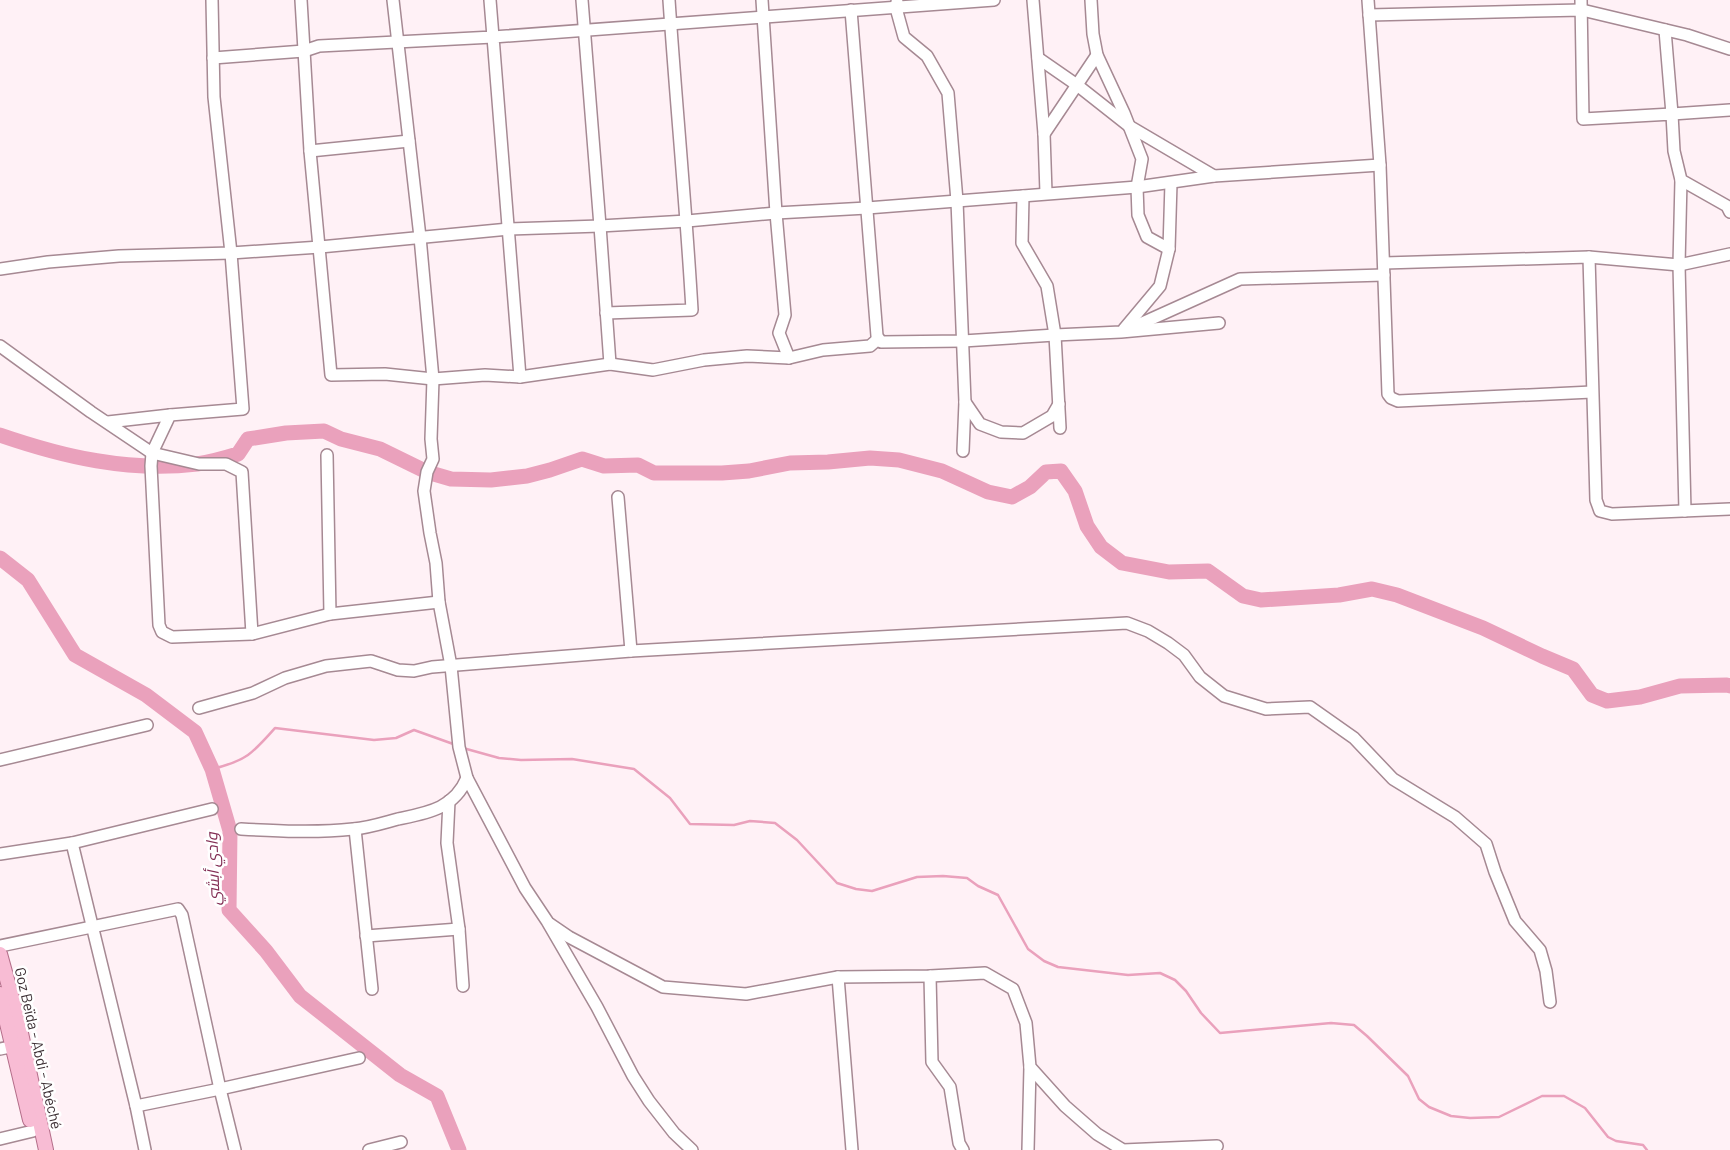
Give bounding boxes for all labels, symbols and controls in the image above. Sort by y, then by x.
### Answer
water label: وادي أبشي [201,831,227,906]
street label: Goz Beïda - Abdi - Abéché [12,965,66,1131]

